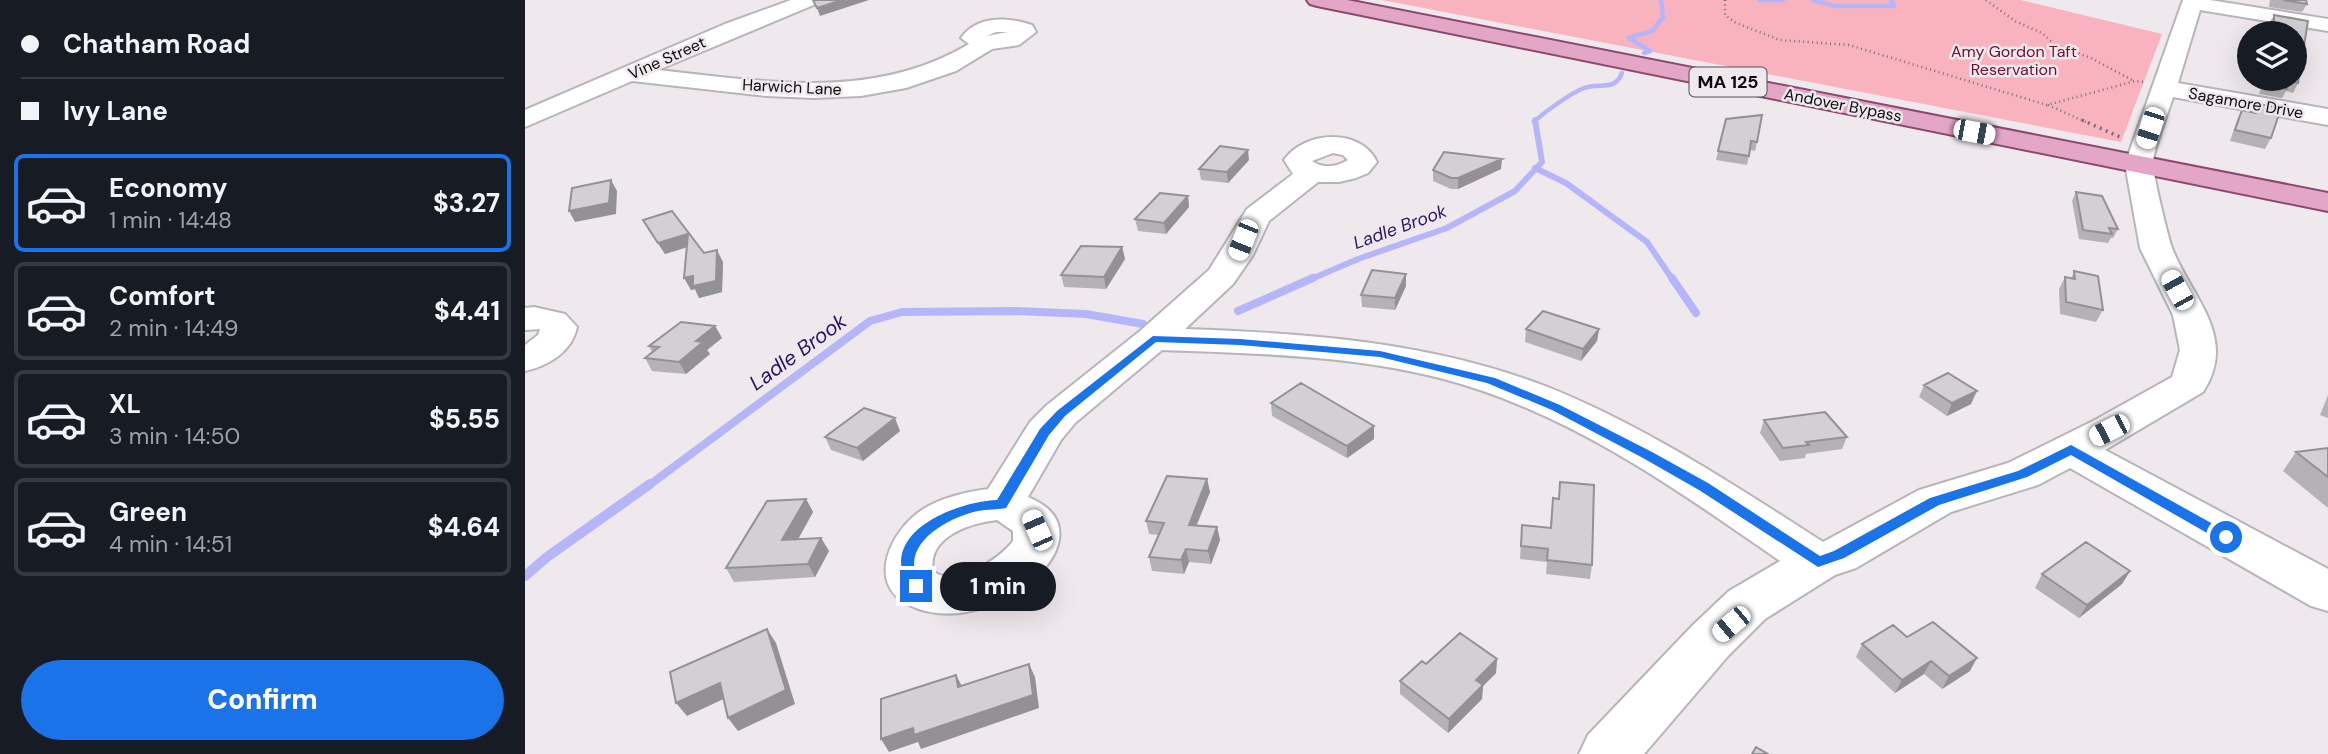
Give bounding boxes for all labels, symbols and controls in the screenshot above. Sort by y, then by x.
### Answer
map controls [2237,21,2307,91]
button: layers [2237,21,2307,91]
text: Chatham Road [63,27,250,61]
street label: Vine Street [625,32,709,84]
park label: Amy Gordon Taft Reservation [1951,41,2077,80]
road number: MA 125 [1689,68,1767,96]
street label: Harwich Lane [742,74,842,100]
street label: Andover Bypass [1782,83,1904,127]
street label: Sagamore Drive [2187,83,2305,123]
text: Ivy Lane [63,94,168,128]
car [2134,105,2167,151]
car [1952,118,1997,146]
text: Economy [109,171,227,205]
icon: car [25,172,88,235]
text: $3.27 [433,186,500,220]
water label: Ladle Brook [1350,199,1451,255]
text: 1 min · 14:48 [109,205,232,235]
car [1226,217,1261,263]
car [2158,267,2197,313]
text: Comfort [109,279,215,313]
icon: car [25,280,88,343]
text: $4.41 [434,294,500,328]
water label: Ladle Brook [744,307,853,397]
text: 2 min · 14:49 [109,313,239,343]
text: XL [109,387,141,421]
icon: car [25,388,88,451]
text: $5.55 [429,402,500,436]
car [2086,411,2133,449]
text: 3 min · 14:50 [109,421,240,451]
text: Green [109,495,187,529]
icon: car [25,496,88,559]
car [1019,507,1056,553]
text: $4.64 [428,510,500,544]
route start [2210,521,2242,553]
text: 4 min · 14:51 [109,529,232,559]
callout: 1 min [941,562,1056,610]
route end [900,570,932,602]
text: 1 min [970,571,1026,601]
car [1709,602,1754,646]
button: Confirm [21,660,504,740]

